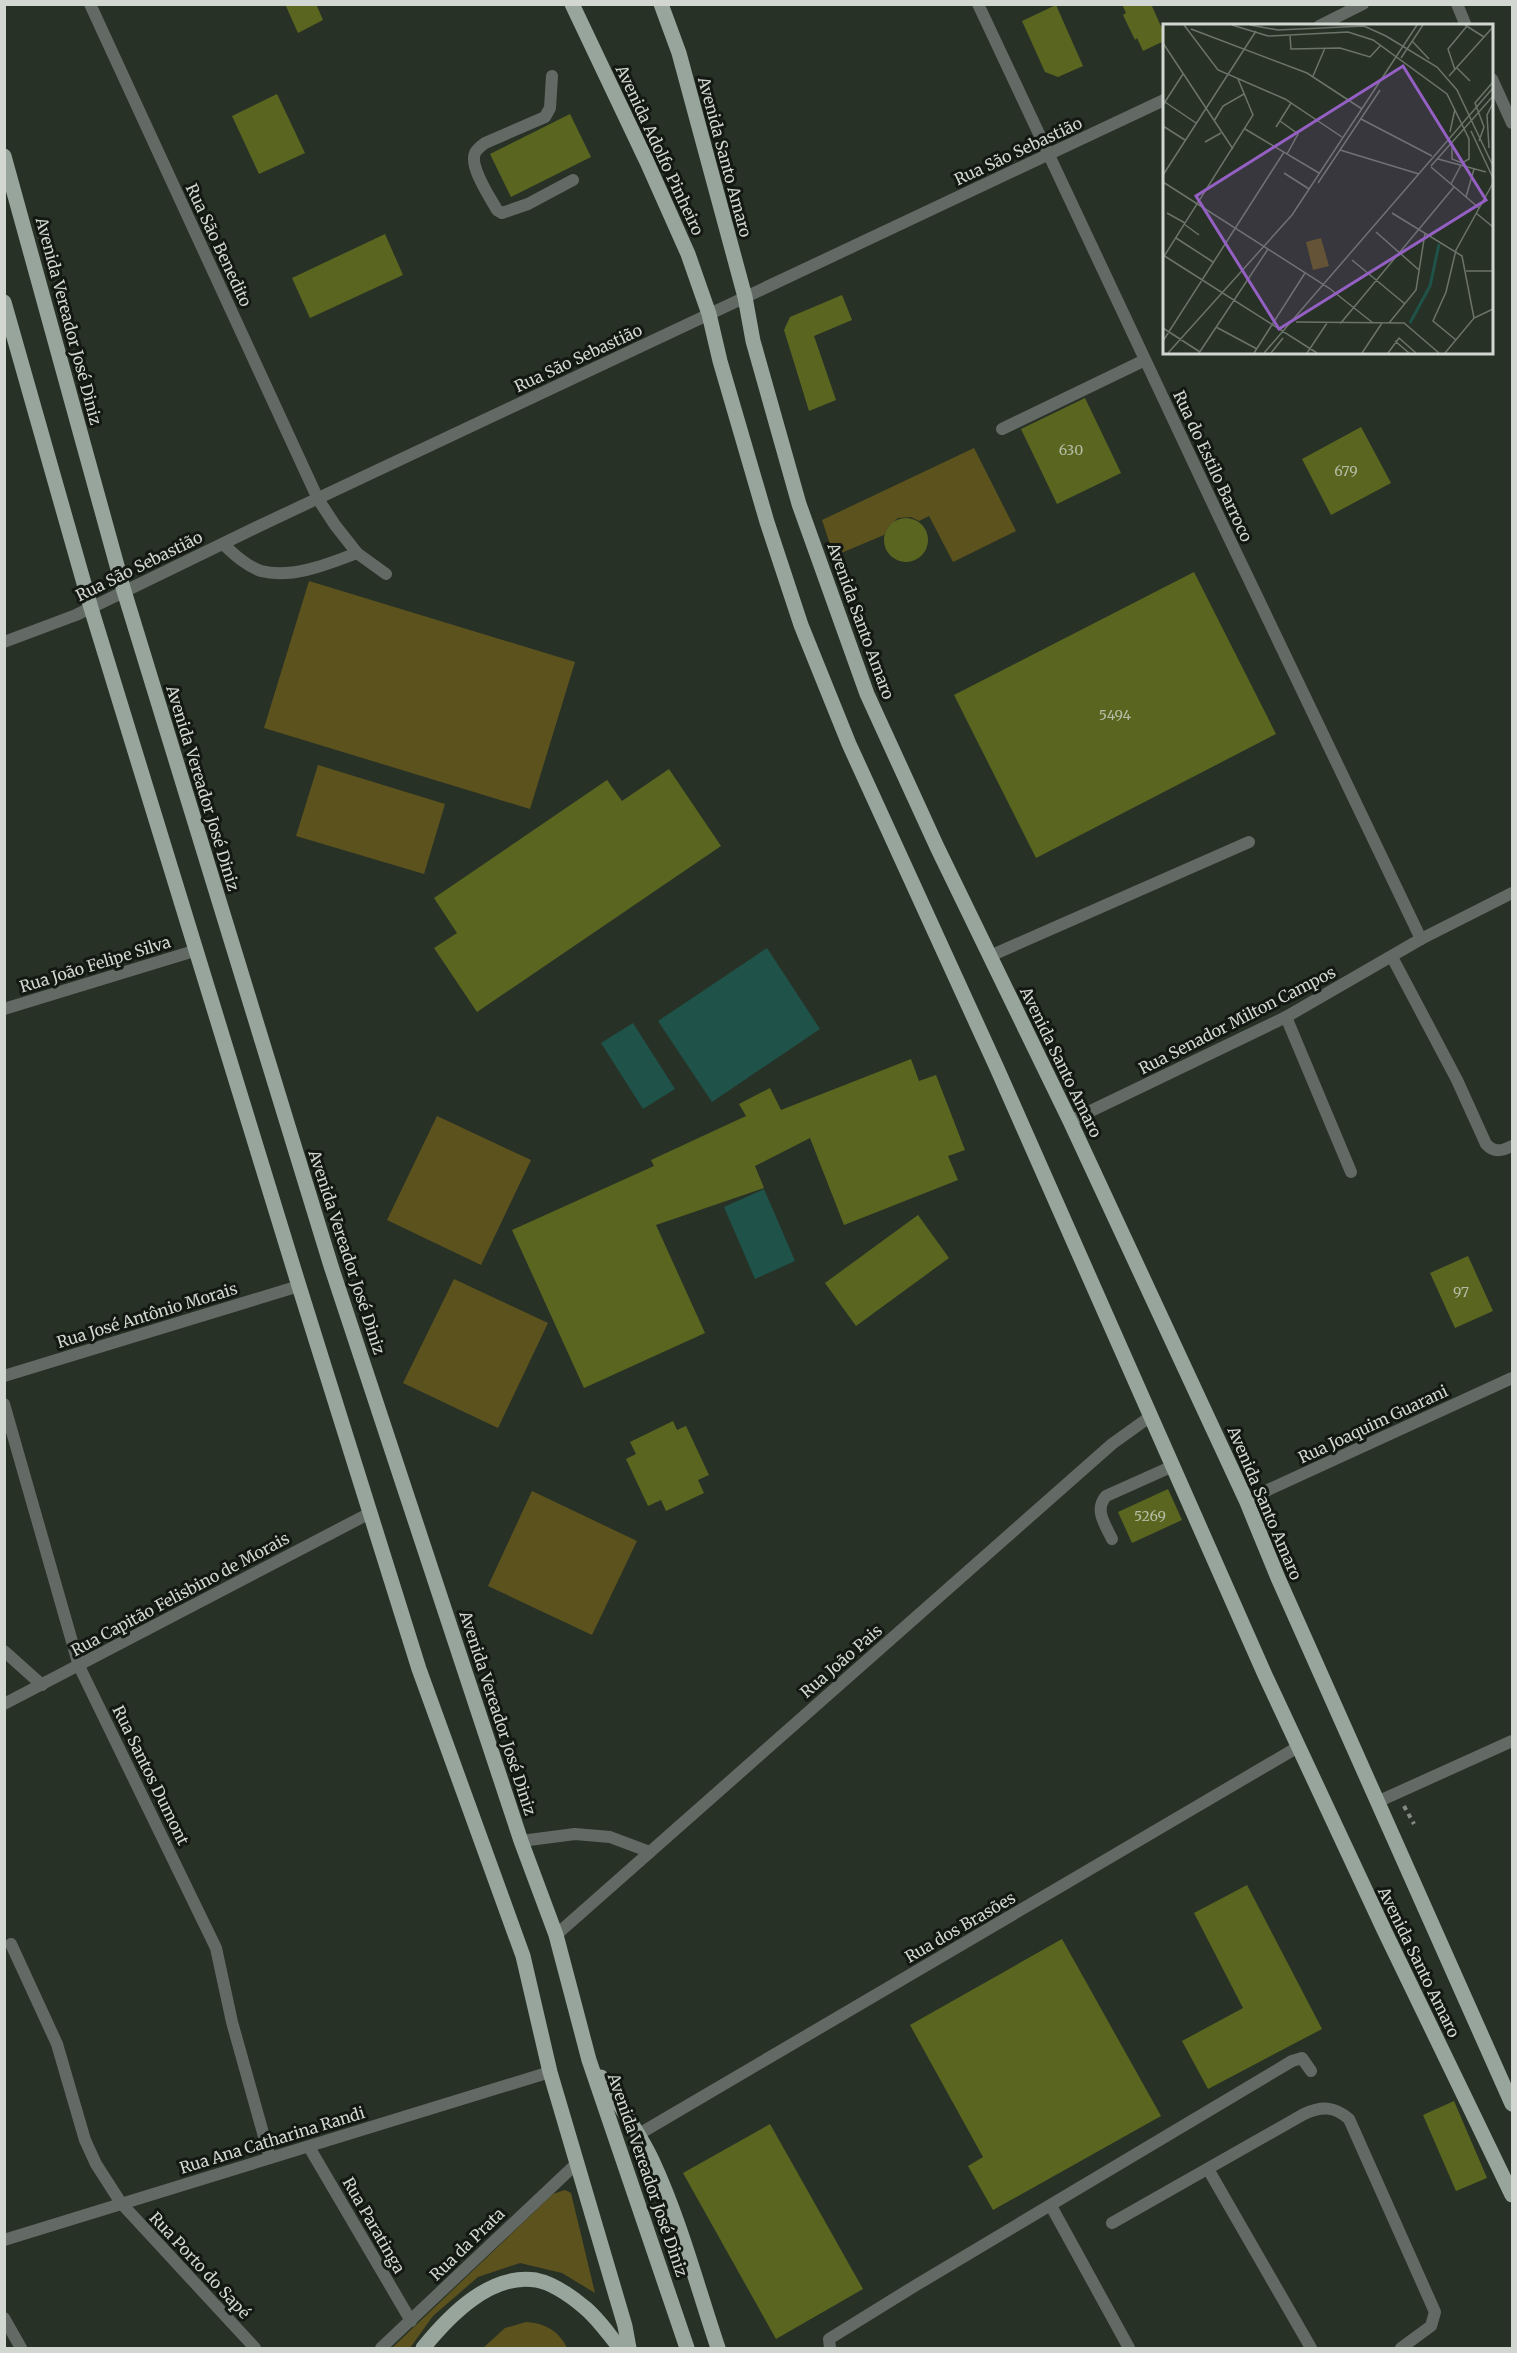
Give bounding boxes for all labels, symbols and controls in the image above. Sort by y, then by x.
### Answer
inset map [1163,24,1493,354]
street label: Avenida Adolfo Pinheiro [611,61,708,238]
street label: Avenida Santo Amaro [694,74,756,239]
street label: Rua São Sebastião [951,113,1085,189]
street label: Rua São Benedito [182,180,256,310]
street label: Avenida Vereador José Diniz [31,214,106,427]
street label: Rua São Sebastião [511,320,645,396]
street label: Rua do Estilo Barroco [1169,387,1257,545]
house number: 630 [1059,441,1083,459]
house number: 679 [1334,462,1358,480]
street label: Rua São Sebastião [72,527,206,605]
street label: Avenida Santo Amaro [823,539,899,702]
street label: Avenida Vereador José Diniz [162,682,244,893]
house number: 5494 [1099,706,1132,724]
street label: Rua João Felipe Silva [17,931,173,996]
street label: Rua Senador Milton Campos [1135,962,1339,1078]
street label: Avenida Santo Amaro [1015,983,1106,1141]
street label: Avenida Vereador José Diniz [304,1146,390,1357]
street label: Rua José Antônio Morais [54,1278,240,1352]
house number: 97 [1453,1283,1469,1301]
street label: Rua Joaquim Guarani [1295,1381,1451,1467]
street label: Avenida Santo Amaro [1223,1422,1306,1583]
house number: 5269 [1134,1507,1166,1525]
street label: Rua Capitão Felisbino de Morais [67,1528,293,1660]
street label: Avenida Vereador José Diniz [455,1607,541,1818]
street label: Rua João Pais [796,1620,886,1702]
street label: Rua Santos Dumont [109,1702,194,1849]
street label: Avenida Santo Amaro [1373,1883,1464,2041]
street label: Rua dos Brasões [901,1887,1019,1967]
street label: Avenida Vereador José Diniz [603,2070,692,2280]
street label: Rua Ana Catharina Randi [177,2102,367,2178]
street label: Rua Paratinga [338,2173,410,2277]
street label: Rua da Prata [425,2203,509,2285]
street label: Rua Porto do Sapé [145,2208,255,2322]

